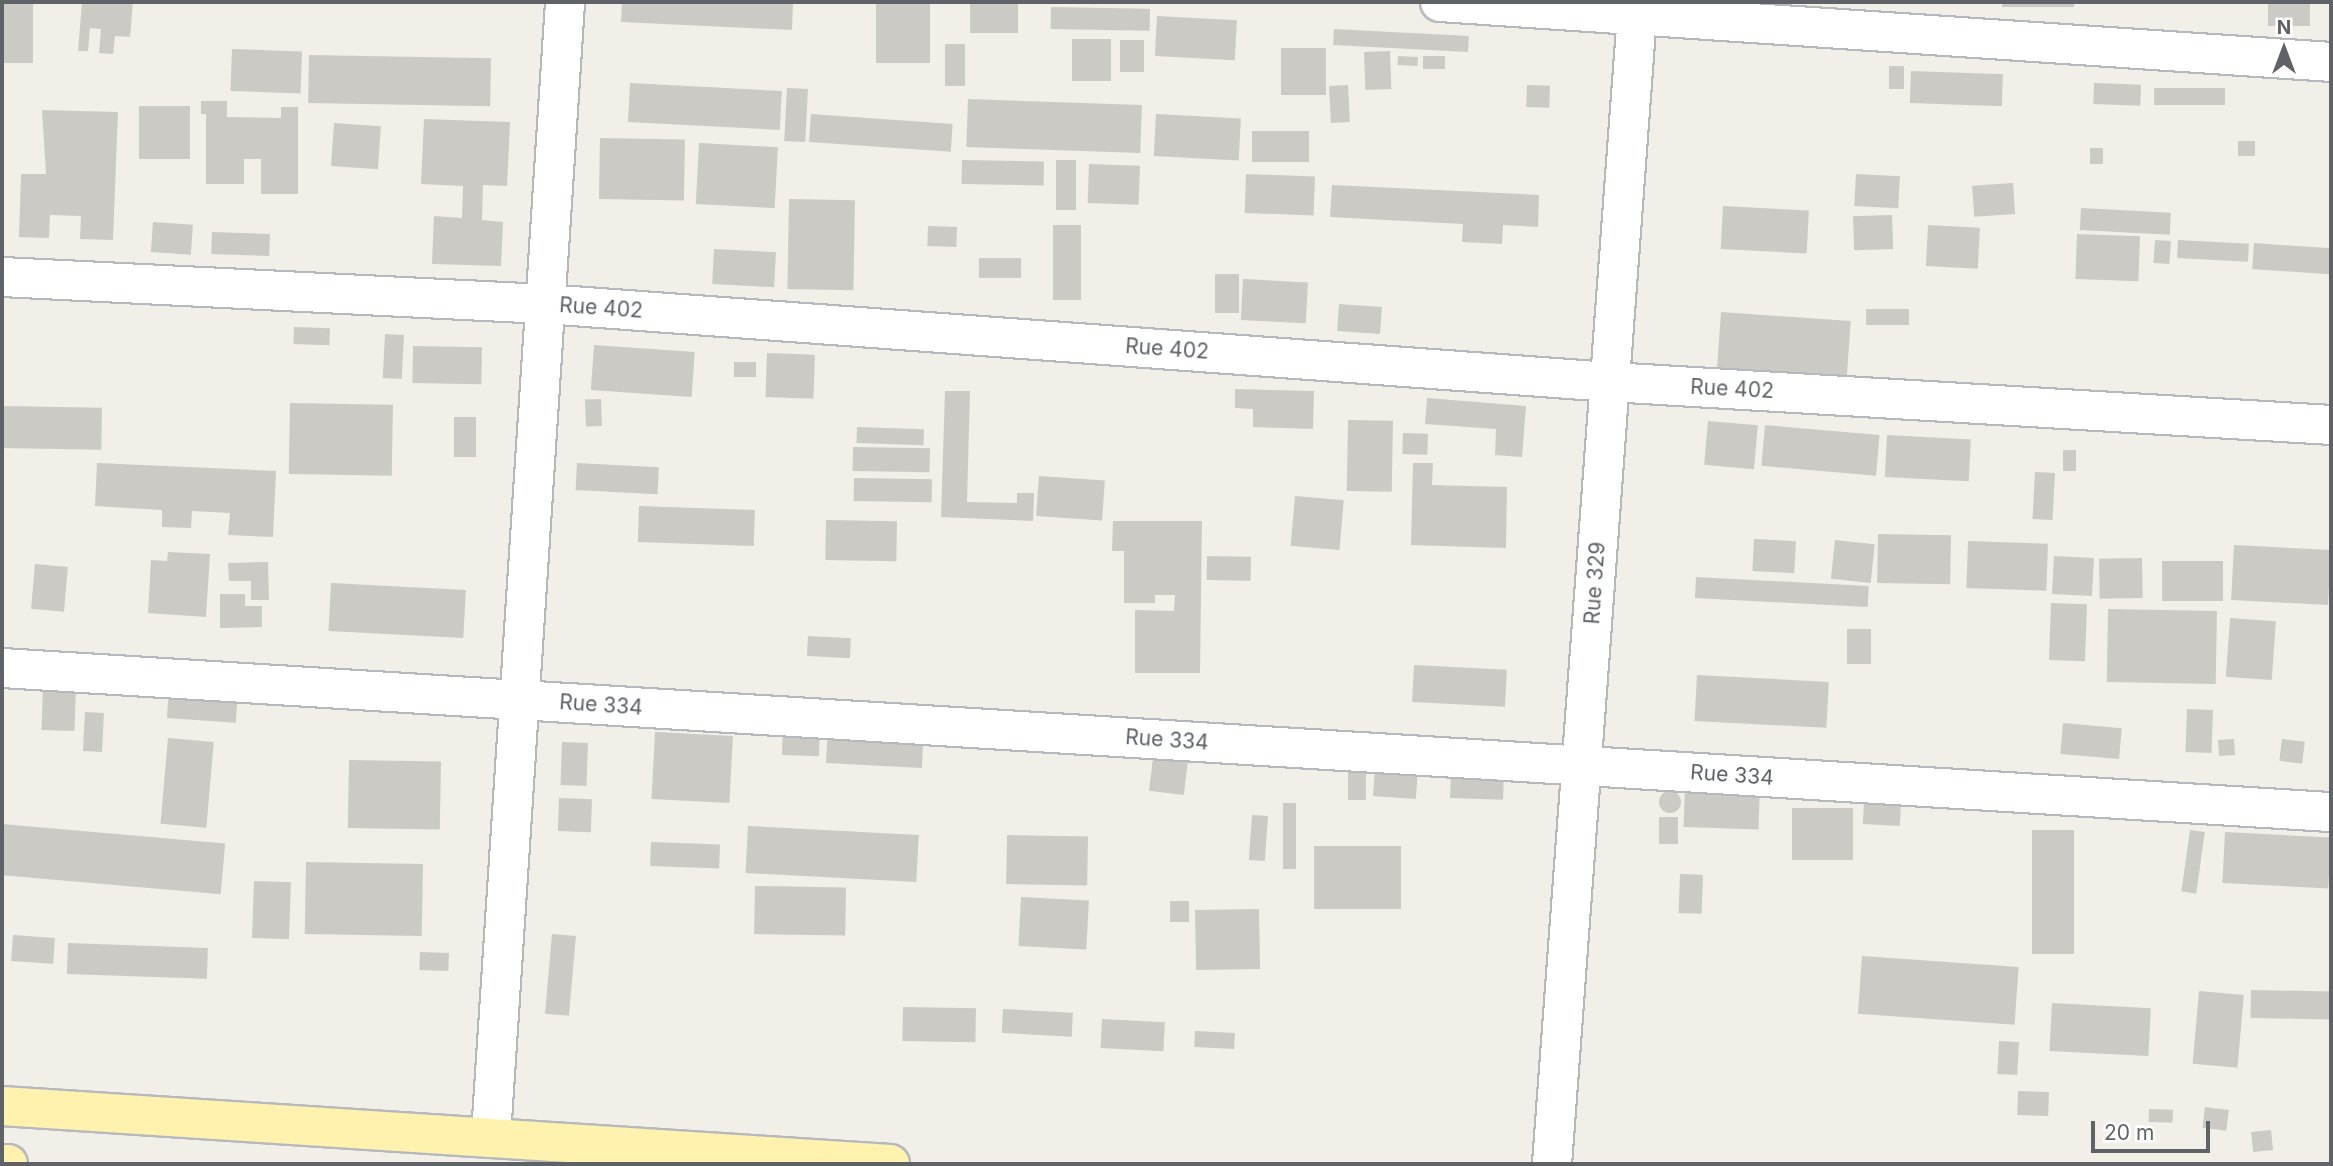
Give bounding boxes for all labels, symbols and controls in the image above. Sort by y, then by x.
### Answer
north arrow [2249,14,2319,84]
text: N [2277,16,2291,39]
street label: Rue 402 [558,293,644,323]
street label: Rue 402 [1124,334,1210,364]
street label: Rue 402 [1690,374,1774,404]
street label: Rue 329 [1580,541,1610,625]
street label: Rue 334 [558,690,644,720]
street label: Rue 334 [1124,725,1210,755]
street label: Rue 334 [1689,760,1775,790]
scale bar [2095,1106,2214,1150]
text: 20 m [2104,1120,2154,1145]

